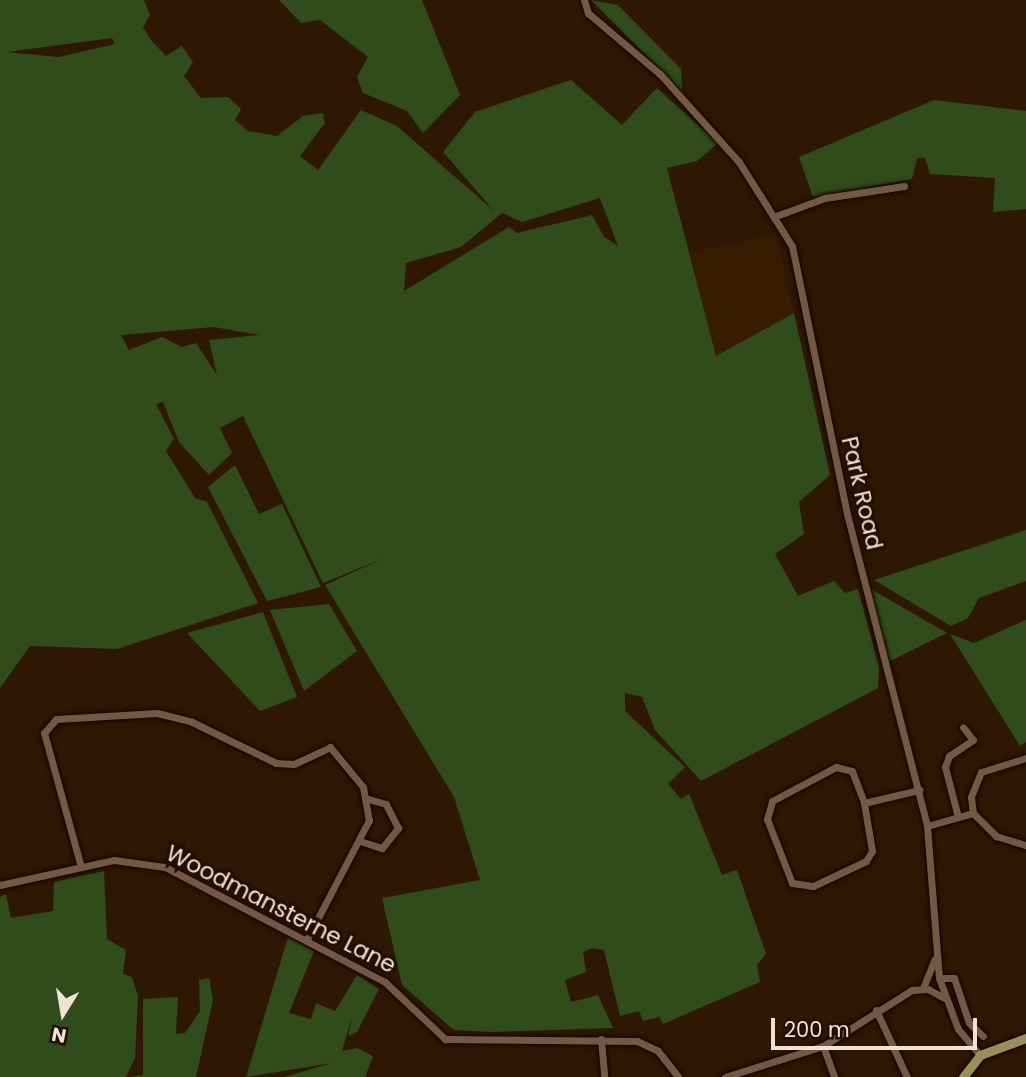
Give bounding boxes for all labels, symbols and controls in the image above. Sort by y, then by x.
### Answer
street label: Park Road [836,434,888,552]
street label: Woodmansterne Lane [161,839,401,979]
north arrow [28,979,98,1049]
scale bar [774,1004,981,1048]
text: 200 m [784,1015,850,1044]
text: N [49,1020,68,1050]

